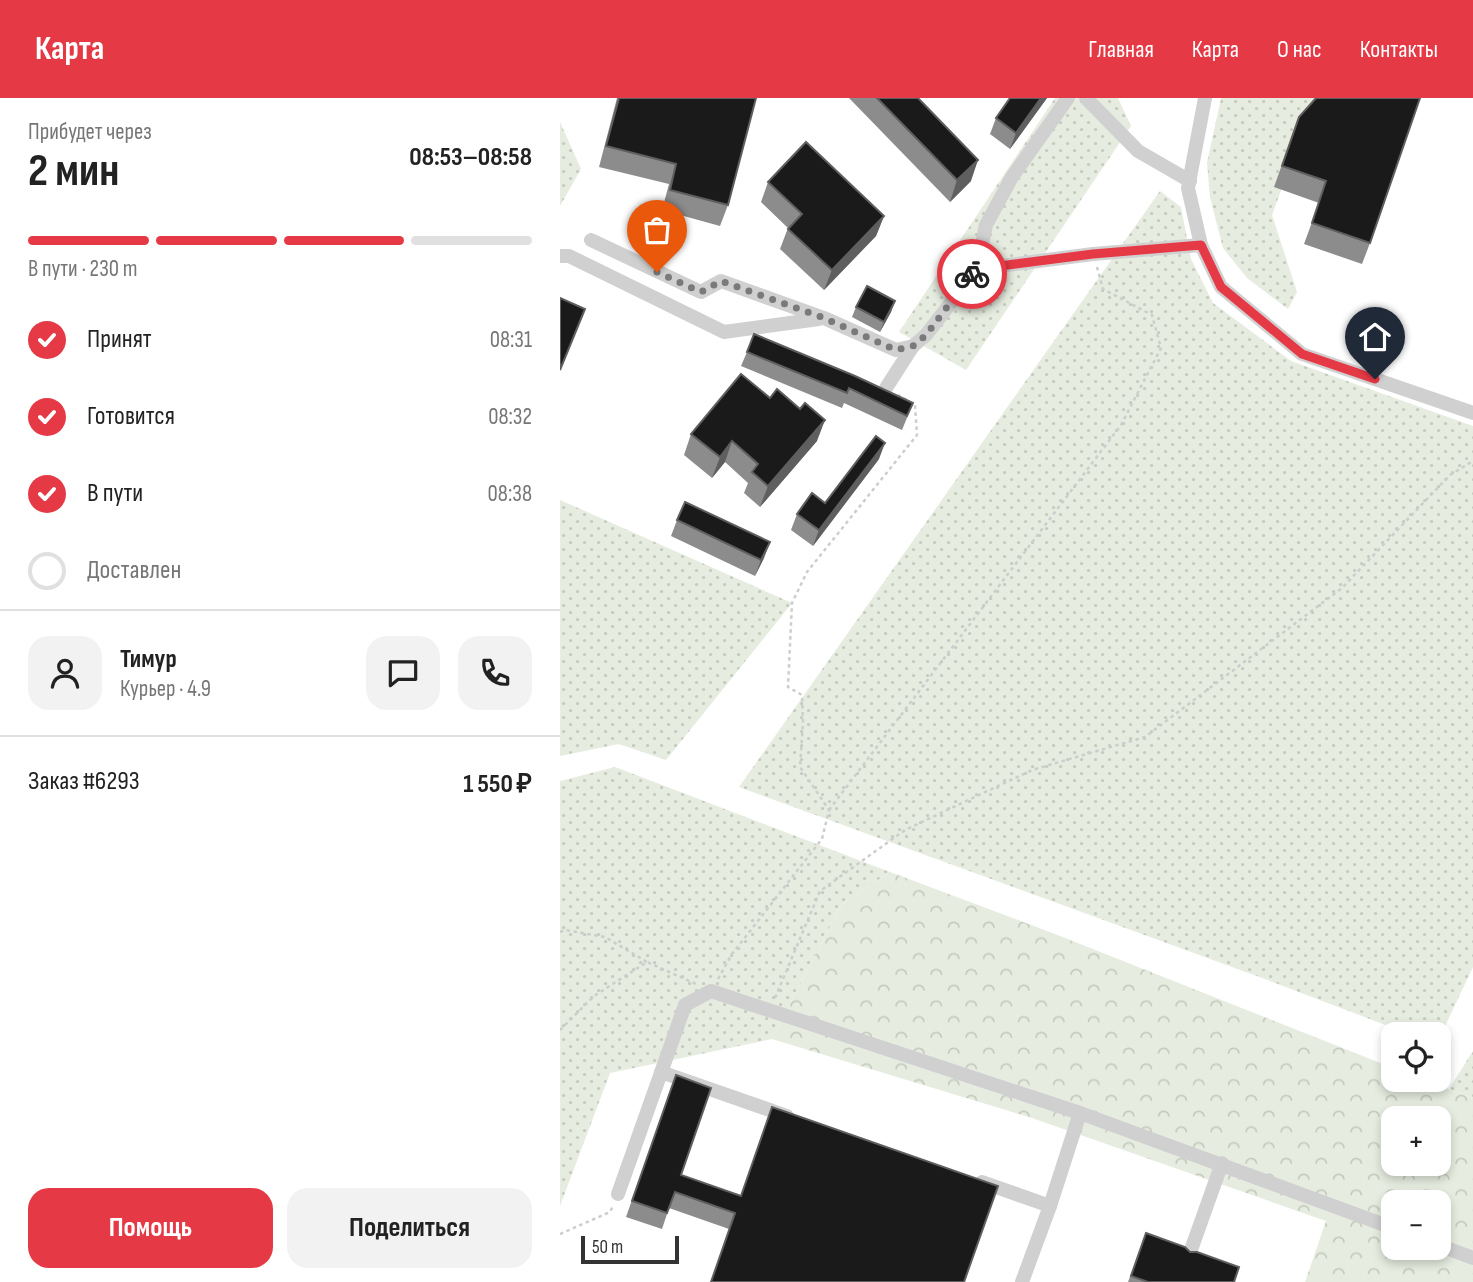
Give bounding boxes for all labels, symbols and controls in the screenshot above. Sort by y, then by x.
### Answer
text: Карта [35,29,104,69]
text: Главная [1088,35,1154,64]
text: Карта [1192,35,1239,64]
text: О нас [1277,35,1322,64]
text: Контакты [1360,35,1438,64]
text: Прибудет через [28,118,152,146]
text: 08:53–08:58 [409,142,532,173]
text: 2 мин [28,144,119,199]
pin [627,200,687,272]
icon: bag [638,211,676,249]
courier [937,239,1007,309]
text: В пути · 230 m [28,255,137,283]
icon: bike [953,255,991,293]
pin [1345,307,1405,379]
icon: home [1356,318,1394,356]
icon: check [28,321,66,359]
text: Принят [87,324,152,355]
text: 08:31 [490,326,532,354]
icon: check [28,398,66,436]
text: Готовится [87,401,175,432]
text: 08:32 [488,403,532,431]
icon: check [28,475,66,513]
text: В пути [87,478,143,509]
text: 08:38 [488,480,532,508]
text: Доставлен [87,555,181,586]
button: person [28,636,102,710]
button: chat [366,636,440,710]
button: phone [458,636,532,710]
text: Тимур [120,644,177,675]
text: Курьер · 4.9 [120,675,211,703]
text: Заказ #6293 [28,766,140,797]
text: 1 550 ₽ [463,769,532,800]
map controls [1381,1022,1451,1260]
button: locate [1381,1022,1451,1092]
button: + [1381,1106,1451,1176]
button: Помощь [28,1188,273,1268]
button: Поделиться [287,1188,532,1268]
button: − [1381,1190,1451,1260]
scale bar [581,1233,679,1265]
text: 50 m [592,1236,623,1259]

